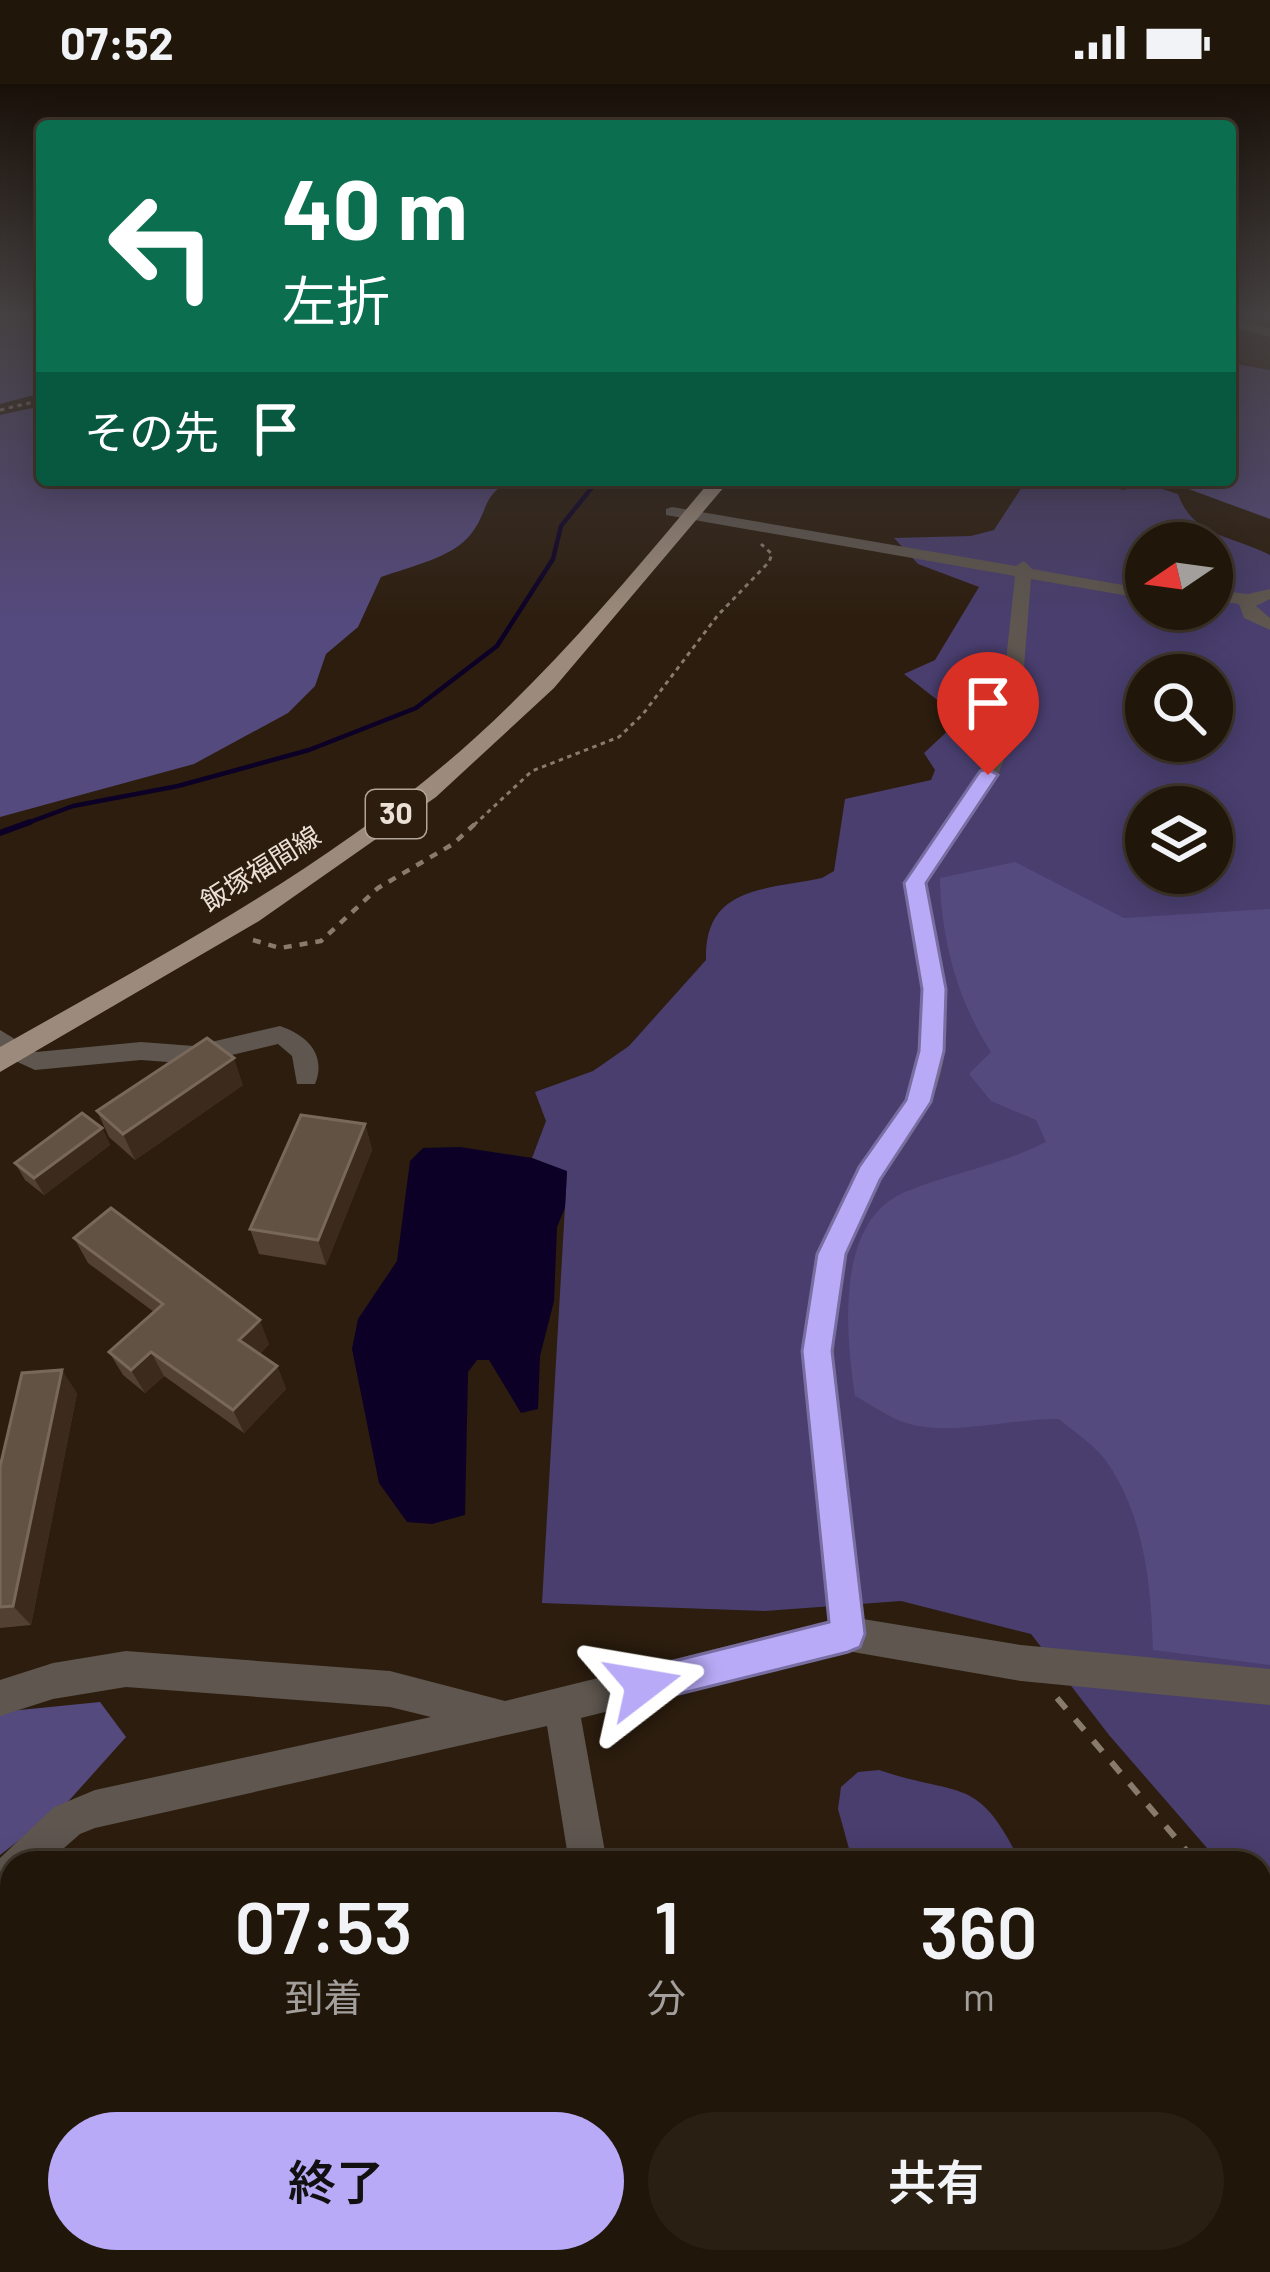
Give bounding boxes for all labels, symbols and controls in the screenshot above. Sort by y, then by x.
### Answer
text: 07:52 [60,15,174,69]
text: 40 m [282,156,468,257]
icon: left [84,168,240,324]
text: 左折 [282,267,390,332]
icon: arrive [243,396,309,462]
text: その先 [84,404,219,458]
north arrow [1125,522,1233,630]
map controls [1125,522,1233,894]
pin [937,652,1039,775]
button: search [1125,654,1233,762]
icon: arrive [955,670,1021,736]
button: layers [1125,786,1233,894]
road number: 30 [366,790,426,838]
street label: 飯塚福間線 [194,818,326,917]
position arrow [580,1622,706,1748]
text: 07:53 [234,1882,412,1968]
text: 1 [654,1882,679,1968]
text: 360 [920,1887,1038,1973]
text: m [963,1972,995,2019]
text: 到着 [284,1973,362,2020]
text: 分 [647,1973,686,2020]
button: 終了 [48,2112,624,2250]
button: 共有 [648,2112,1224,2250]

